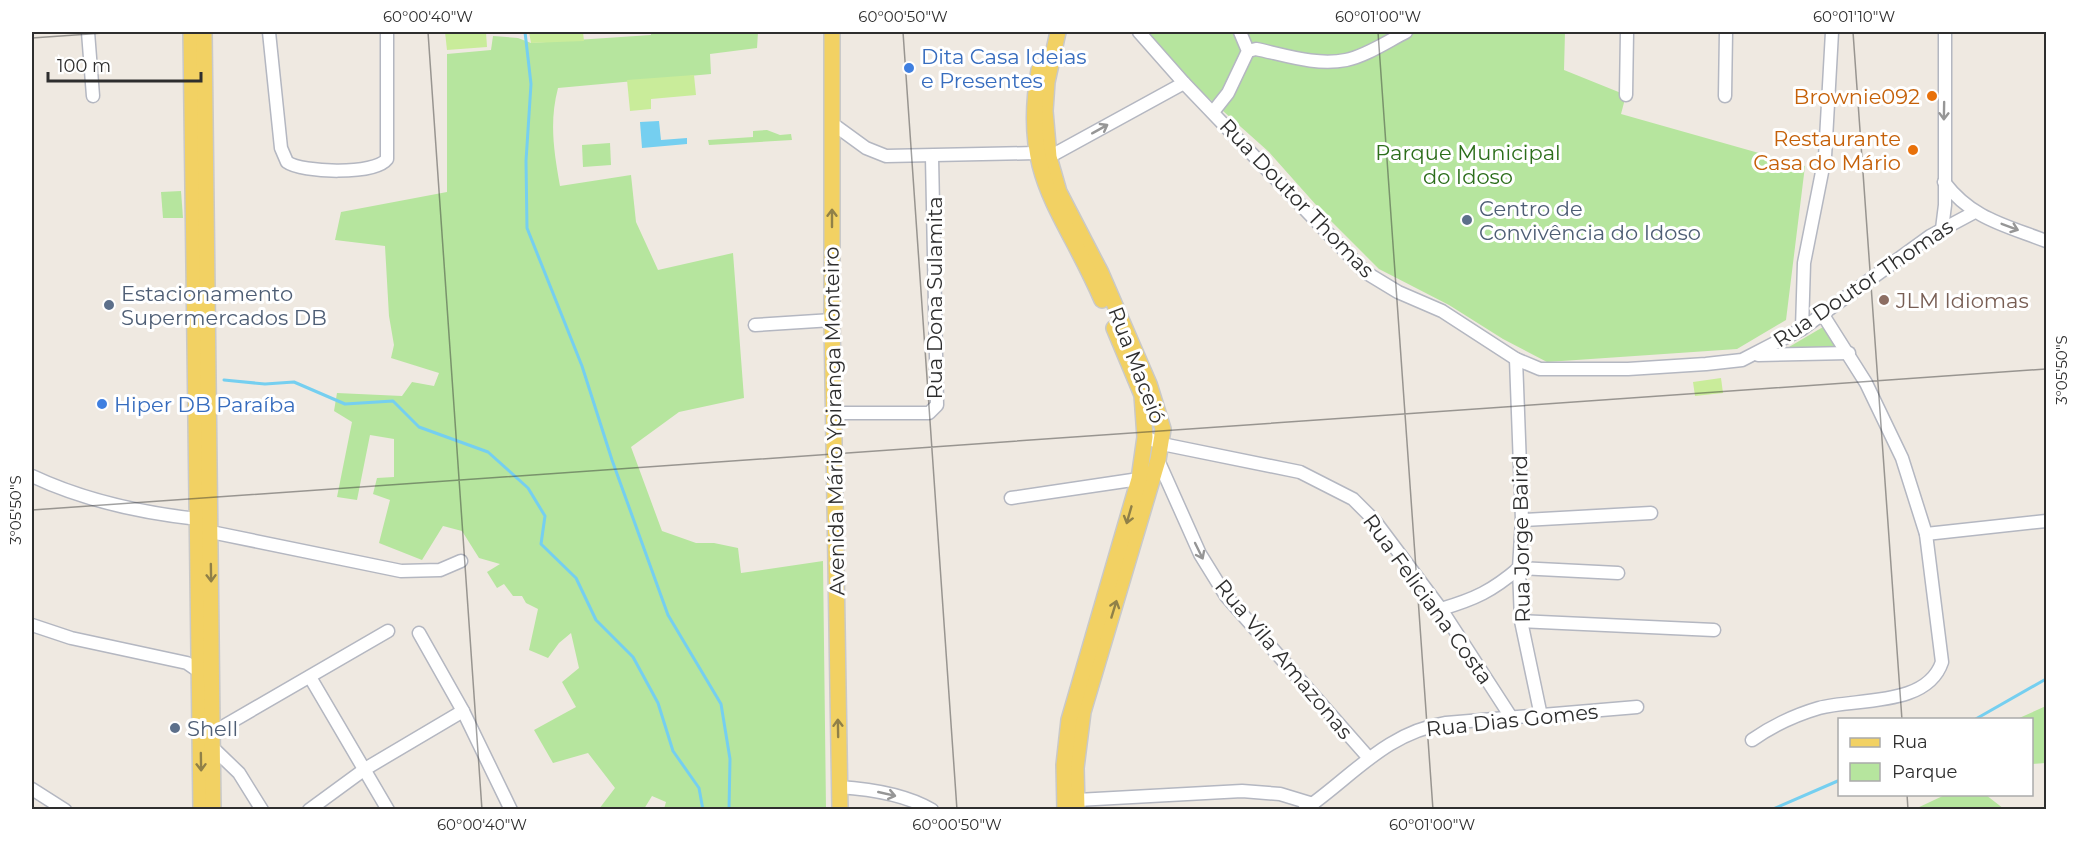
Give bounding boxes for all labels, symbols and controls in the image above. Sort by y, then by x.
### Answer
text: 60°00'40"W [383,7,473,26]
text: 60°00'50"W [858,7,948,26]
text: 60°01'00"W [1335,7,1421,26]
text: 60°01'10"W [1813,7,1895,26]
place label: Dita Casa Ideias e Presentes [921,44,1087,93]
scale bar [48,45,201,83]
text: 100 m [57,55,111,77]
marker: Dita Casa Ideias e Presentes [902,61,916,75]
place label: Brownie092 [1794,84,1920,109]
marker: Brownie092 [1925,89,1939,103]
one-way arrow [1938,100,1950,120]
street label: Rua Doutor Thomas [1215,113,1379,283]
one-way arrow [1091,123,1109,134]
place label: Restaurante Casa do Mário [1753,126,1901,175]
park label: Parque Municipal do Idoso [1375,140,1561,189]
marker: Restaurante Casa do Mário [1906,143,1920,157]
street label: Rua Dona Sulamita [922,196,947,400]
place label: Centro de Convivência do Idoso [1479,196,1701,245]
one-way arrow [826,209,838,229]
marker: Centro de Convivência do Idoso [1460,213,1474,227]
street label: Rua Doutor Thomas [1768,214,1958,352]
one-way arrow [2000,222,2019,233]
street label: Avenida Mário Ypiranga Monteiro [818,246,850,596]
place label: Estacionamento Supermercados DB [121,281,327,330]
place label: JLM Idiomas [1895,288,2029,313]
marker: JLM Idiomas [1877,293,1891,307]
marker: Estacionamento Supermercados DB [102,298,116,312]
street label: Rua Maceió [1103,303,1171,427]
text: 3°05'50"S [2052,335,2071,405]
place label: Hiper DB Paraíba [114,392,296,417]
marker: Hiper DB Paraíba [95,397,109,411]
street label: Rua Jorge Baird [1507,455,1535,623]
text: 3°05'50"S [6,475,25,545]
one-way arrow [1123,505,1134,524]
street label: Rua Feliciana Costa [1358,509,1498,689]
one-way arrow [1194,542,1206,560]
one-way arrow [205,562,217,582]
street label: Rua Vila Amazonas [1210,574,1358,744]
one-way arrow [1109,600,1120,619]
street label: Rua Dias Gomes [1425,699,1599,741]
place label: Shell [187,716,238,741]
legend [1838,718,2033,796]
one-way arrow [832,719,843,739]
marker: Shell [168,721,182,735]
text: Rua [1892,731,1928,753]
one-way arrow [195,751,207,771]
text: Parque [1892,761,1958,783]
one-way arrow [877,789,896,801]
text: 60°00'40"W [437,815,527,834]
text: 60°00'50"W [912,815,1002,834]
text: 60°01'00"W [1389,815,1475,834]

